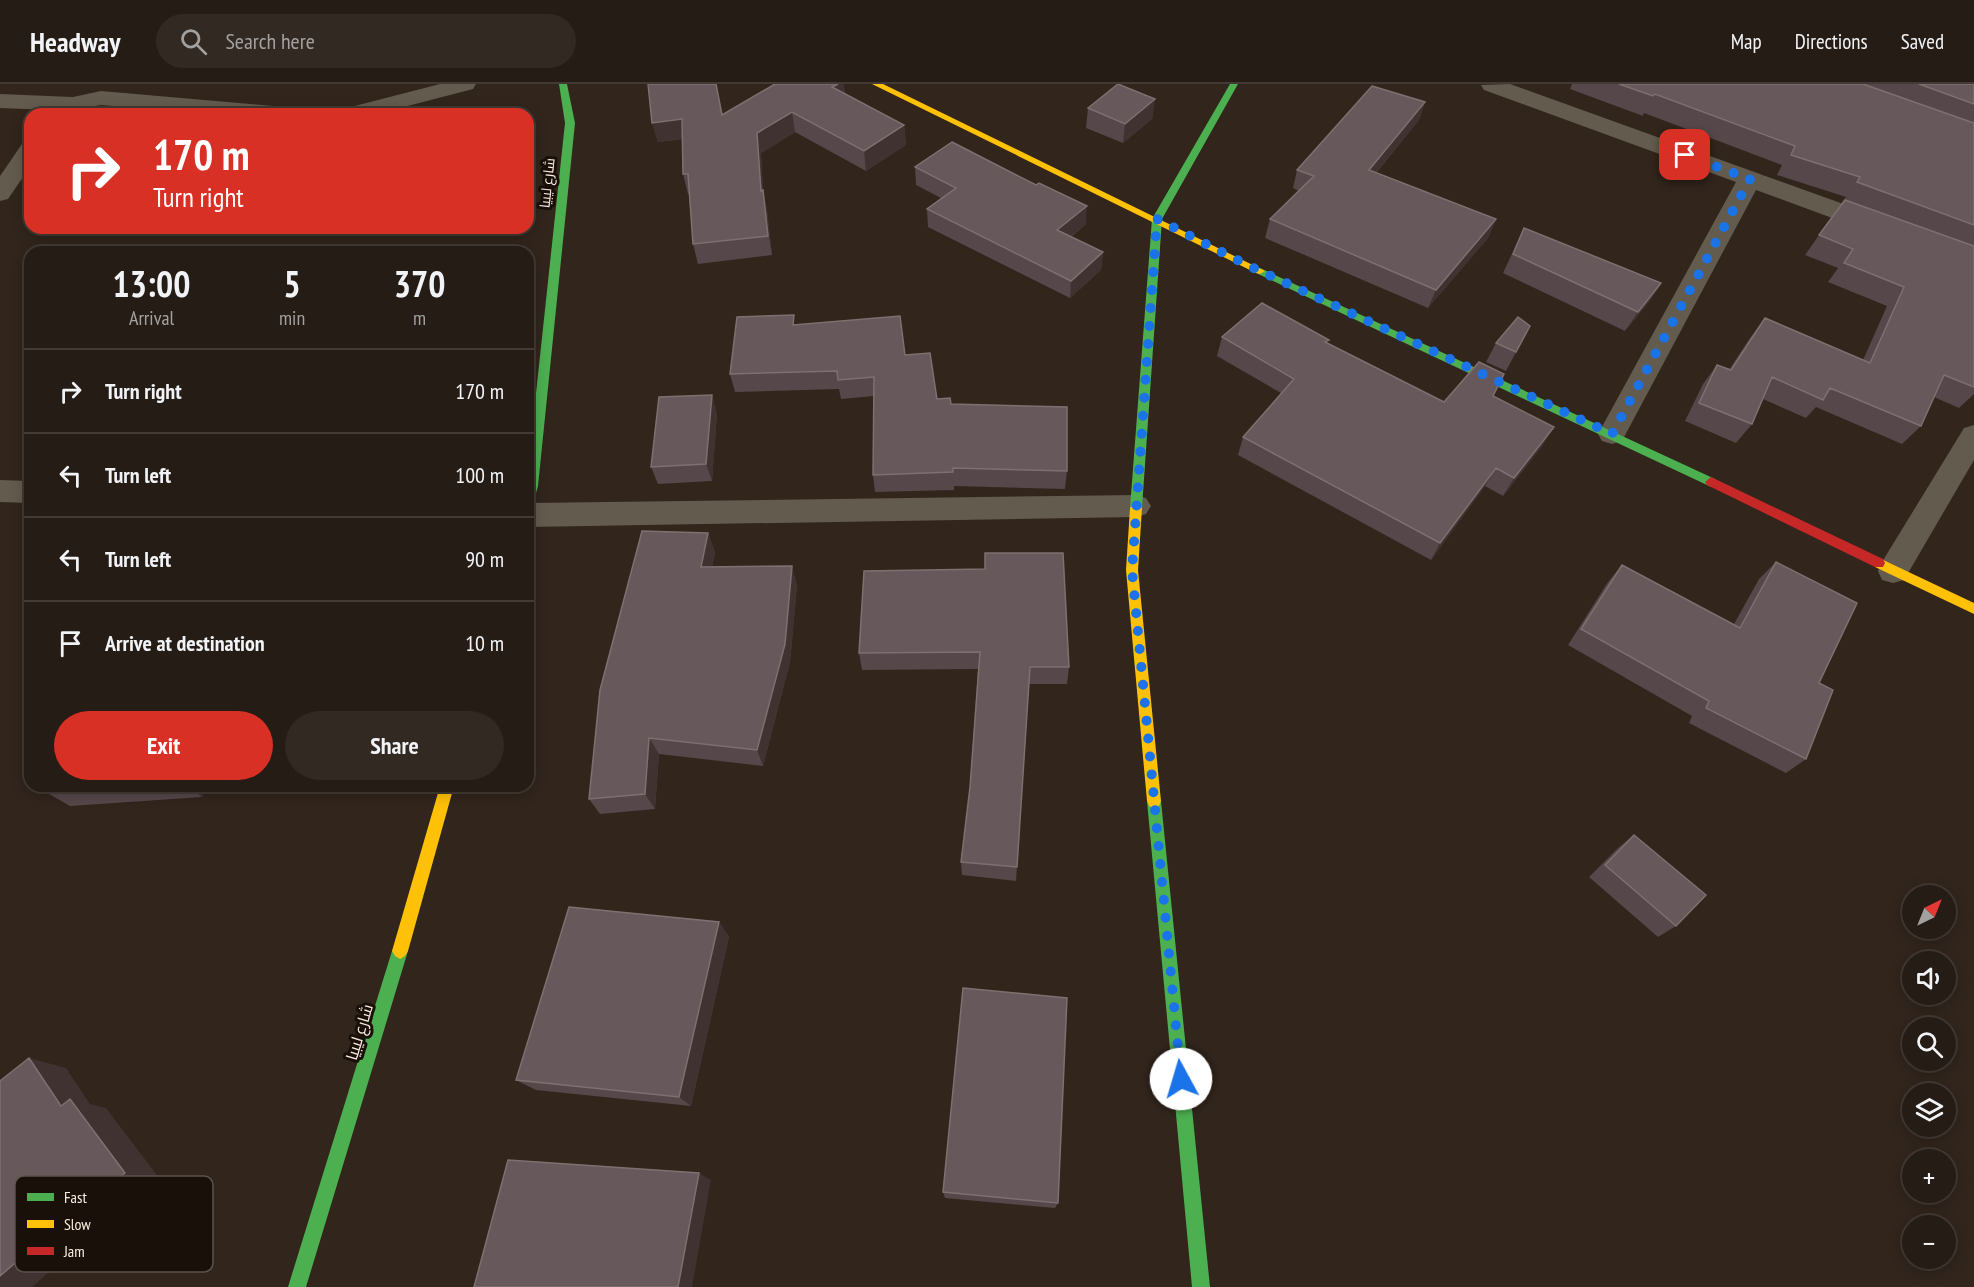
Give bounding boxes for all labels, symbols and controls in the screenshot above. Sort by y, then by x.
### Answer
search box [156,14,576,68]
text: Headway [30,23,120,60]
icon: search [177,25,210,58]
text: Search here [225,27,315,55]
text: Map [1731,28,1762,55]
text: Directions [1795,28,1868,55]
text: Saved [1901,28,1944,55]
text: 170 m [153,127,250,182]
pin [1659,129,1710,180]
icon: right [54,132,132,210]
icon: arrive [1668,138,1701,171]
street label: شارع ليبيا [535,157,559,209]
text: Turn right [153,180,244,214]
text: 13:00 [113,260,190,307]
text: 5 [283,260,301,307]
text: 370 [394,260,445,307]
text: Arrival [129,305,174,331]
text: min [279,305,305,331]
text: m [413,305,426,331]
icon: right [54,375,87,408]
text: Turn right [105,377,182,405]
text: 170 m [455,377,504,405]
icon: left [54,459,87,492]
text: Turn left [105,461,171,489]
text: 100 m [455,461,504,489]
icon: left [54,543,87,576]
text: Turn left [105,545,171,573]
text: 90 m [465,545,504,573]
icon: arrive [54,627,87,660]
text: Arrive at destination [105,629,265,657]
text: 10 m [465,629,504,657]
button: Exit [54,711,273,780]
button: Share [285,711,504,780]
north arrow [1902,885,1956,939]
map controls [1902,885,1956,1269]
button: sound [1902,951,1956,1005]
street label: شارع ليبيا [341,1002,379,1063]
button: search [1902,1017,1956,1071]
position arrow [1149,1047,1213,1111]
button: layers [1902,1083,1956,1137]
button: + [1902,1149,1956,1203]
legend [15,1176,213,1272]
text: Fast [64,1187,87,1207]
text: Slow [64,1214,91,1234]
button: − [1902,1215,1956,1269]
text: Jam [63,1241,85,1261]

